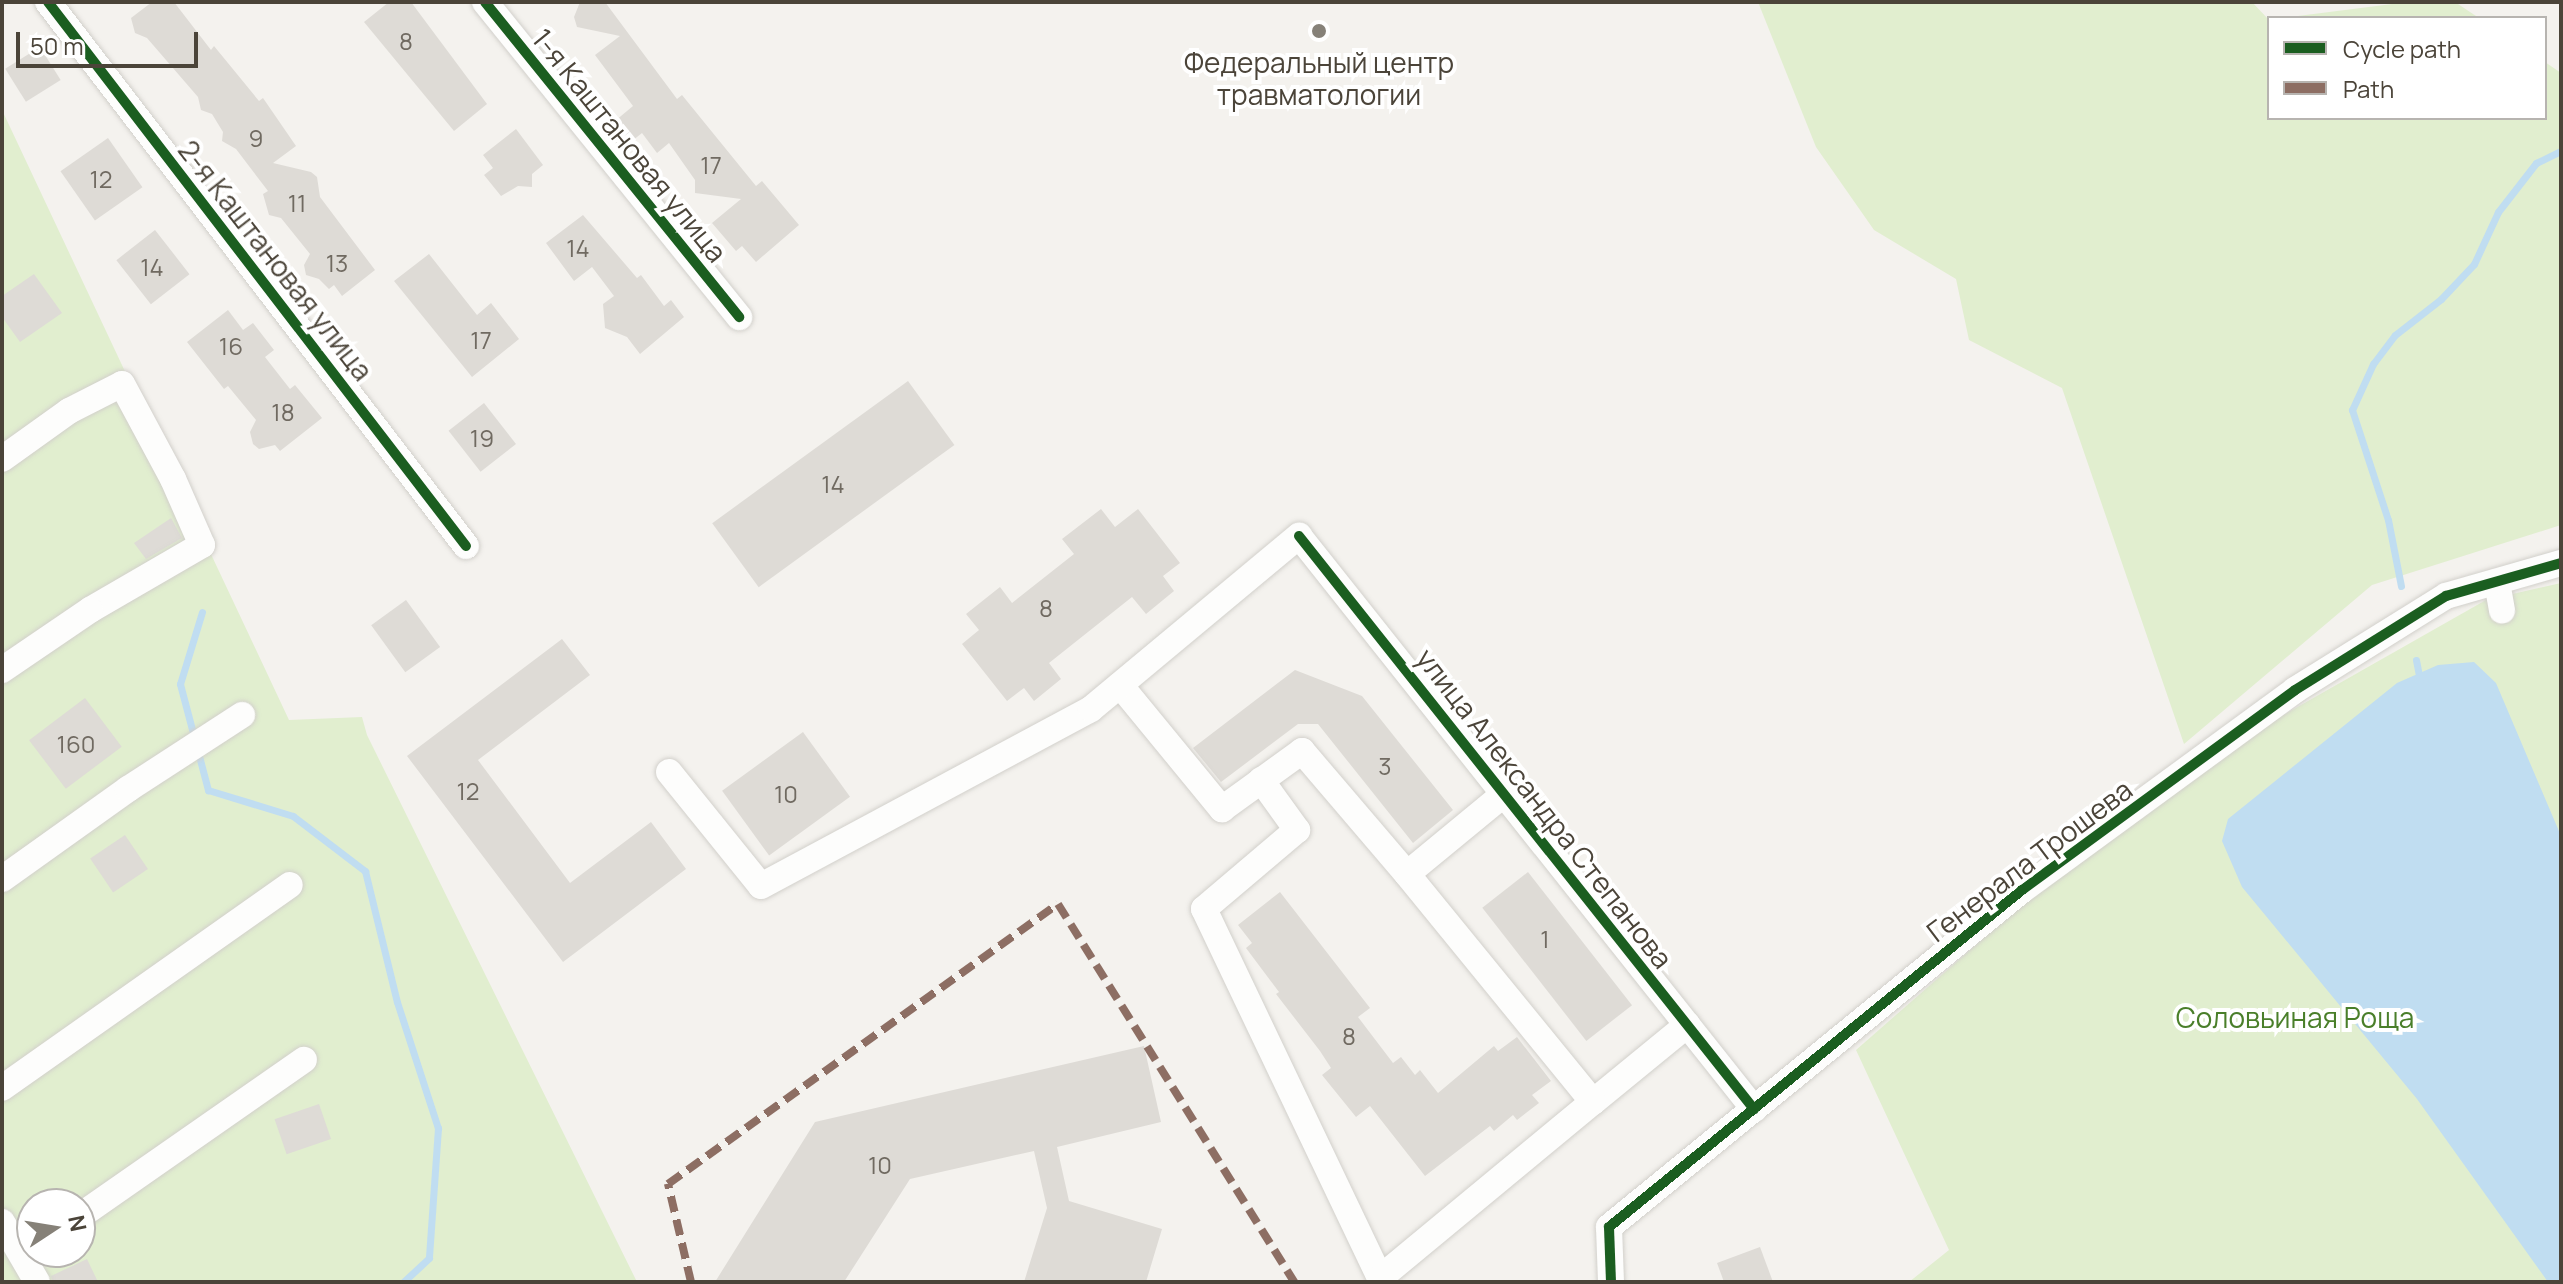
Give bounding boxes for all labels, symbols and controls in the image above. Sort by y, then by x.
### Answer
scale bar [20,16,202,66]
legend [2267,16,2547,120]
marker: Федеральный центр травматологии [1308,20,1330,42]
street label: 1-я Каштановая улица [526,22,734,268]
house number: 8 [399,27,413,55]
text: 50 m [30,29,84,62]
text: Cycle path [2343,32,2461,65]
place label: Федеральный центр травматологии [1184,45,1454,111]
text: Path [2343,72,2394,105]
house number: 9 [249,124,263,152]
street label: 2-я Каштановая улица [172,133,380,387]
house number: 17 [700,151,722,179]
house number: 12 [89,165,113,193]
house number: 11 [288,189,306,217]
house number: 14 [566,234,590,262]
house number: 13 [326,249,348,277]
house number: 14 [140,253,164,281]
house number: 17 [470,326,492,354]
house number: 16 [219,332,243,360]
house number: 18 [271,398,295,426]
house number: 19 [470,424,494,452]
house number: 14 [821,470,845,498]
house number: 8 [1039,594,1053,622]
street label: улица Александра Степанова [1410,642,1680,974]
house number: 160 [57,730,95,758]
house number: 3 [1378,752,1392,780]
street label: Генерала Трошева [1920,772,2138,948]
house number: 12 [456,777,480,805]
house number: 10 [774,780,798,808]
house number: 1 [1540,925,1550,953]
park label: Соловьиная Роща [2176,1000,2414,1034]
house number: 8 [1342,1022,1356,1050]
house number: 10 [868,1151,892,1179]
north arrow [16,1188,96,1268]
text: N [61,1213,94,1234]

